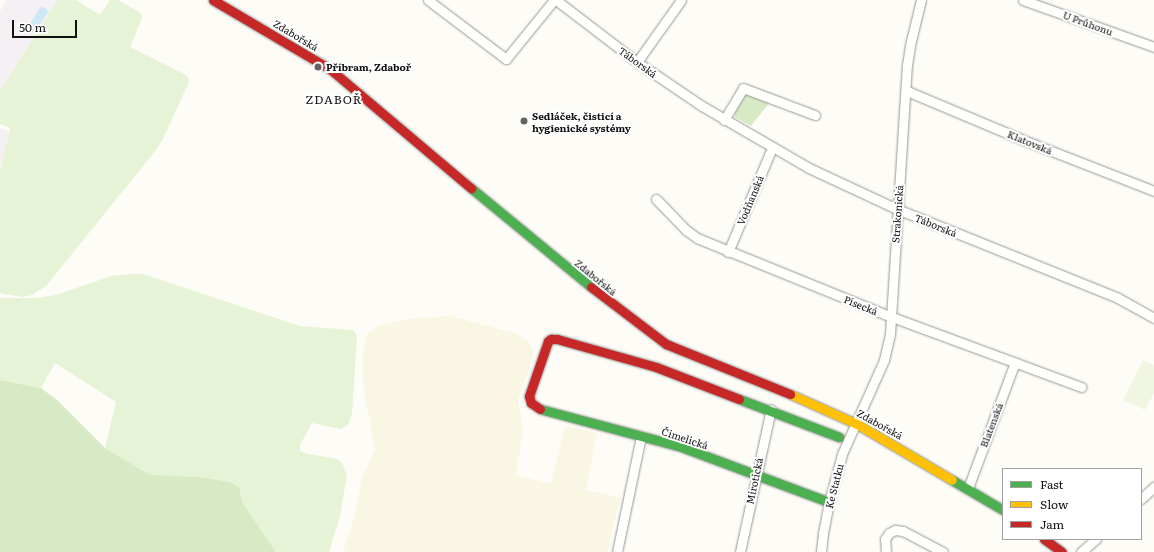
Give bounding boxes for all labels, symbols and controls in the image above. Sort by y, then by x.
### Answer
street label: U Průhonu [1061,8,1115,38]
scale bar [14,12,79,38]
street label: Zdabořská [271,17,321,53]
text: 50 m [19,18,46,36]
street label: Táborská [617,44,659,80]
place label: Příbram, Zdaboř [326,61,411,73]
marker: Příbram, Zdaboř [313,62,323,72]
district label: ZDABOŘ [305,93,363,107]
place label: Sedláček, čisticí a hygienické systémy [532,109,631,132]
marker: Sedláček, čisticí a hygienické systémy [519,116,529,126]
street label: Klatovská [1006,128,1054,156]
street label: Vodňanská [734,173,766,227]
street label: Strakonická [889,185,905,243]
street label: Táborská [913,211,959,239]
street label: Zdabořská [573,256,619,298]
street label: Písecká [842,293,880,317]
street label: Blatenská [977,401,1005,449]
street label: Zdabořská [855,407,905,441]
street label: Čimelická [660,425,710,451]
street label: Mirotická [743,457,765,505]
street label: Ke Statku [823,462,845,510]
legend [1002,468,1142,540]
text: Fast [1040,475,1063,493]
text: Slow [1040,495,1068,513]
text: Jam [1040,515,1064,533]

